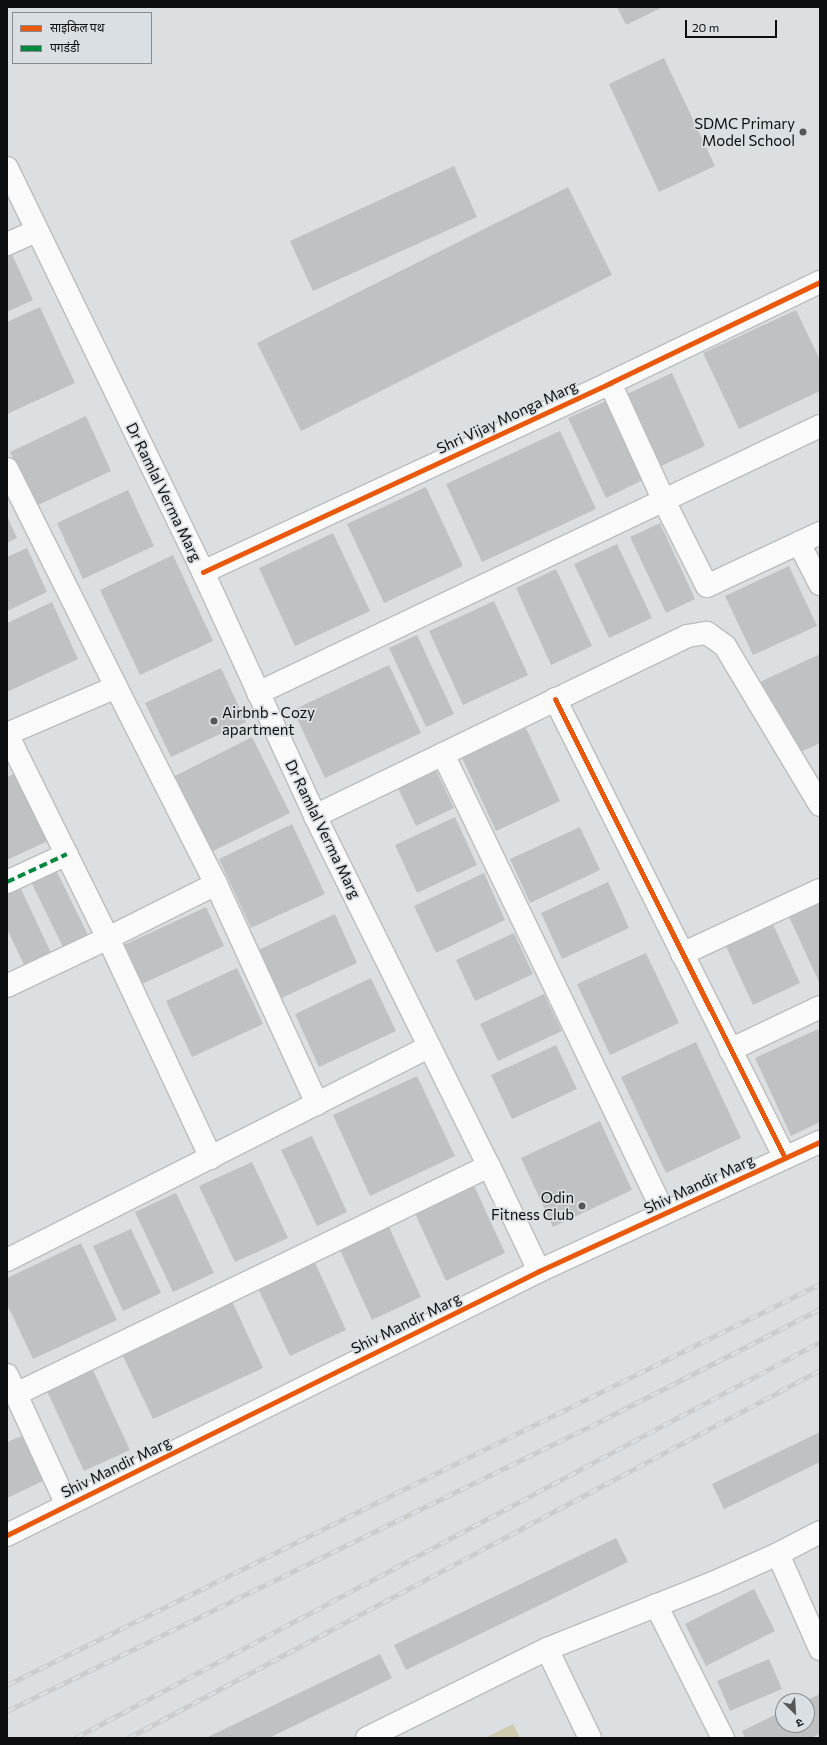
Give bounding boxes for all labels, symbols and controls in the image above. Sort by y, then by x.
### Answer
legend [12,12,152,64]
scale bar [687,12,779,38]
text: साइकिल पथ [50,20,104,34]
text: 20 m [692,20,719,34]
text: पगडंडी [50,40,80,54]
place label: SDMC Primary Model School [694,114,795,149]
marker: SDMC Primary Model School [798,127,808,137]
street label: Shri Vijay Monga Marg [434,376,580,458]
street label: Dr Ramlal Verma Marg [123,420,205,564]
place label: Airbnb - Cozy apartment [222,703,315,738]
marker: Airbnb - Cozy apartment [209,716,219,726]
street label: Dr Ramlal Verma Marg [282,757,364,901]
street label: Shiv Mandir Marg [641,1150,757,1218]
place label: Odin Fitness Club [491,1188,574,1223]
marker: Odin Fitness Club [577,1201,587,1211]
street label: Shiv Mandir Marg [348,1289,464,1357]
street label: Shiv Mandir Marg [58,1433,174,1501]
north arrow [775,1693,815,1733]
text: उ [794,1716,806,1731]

